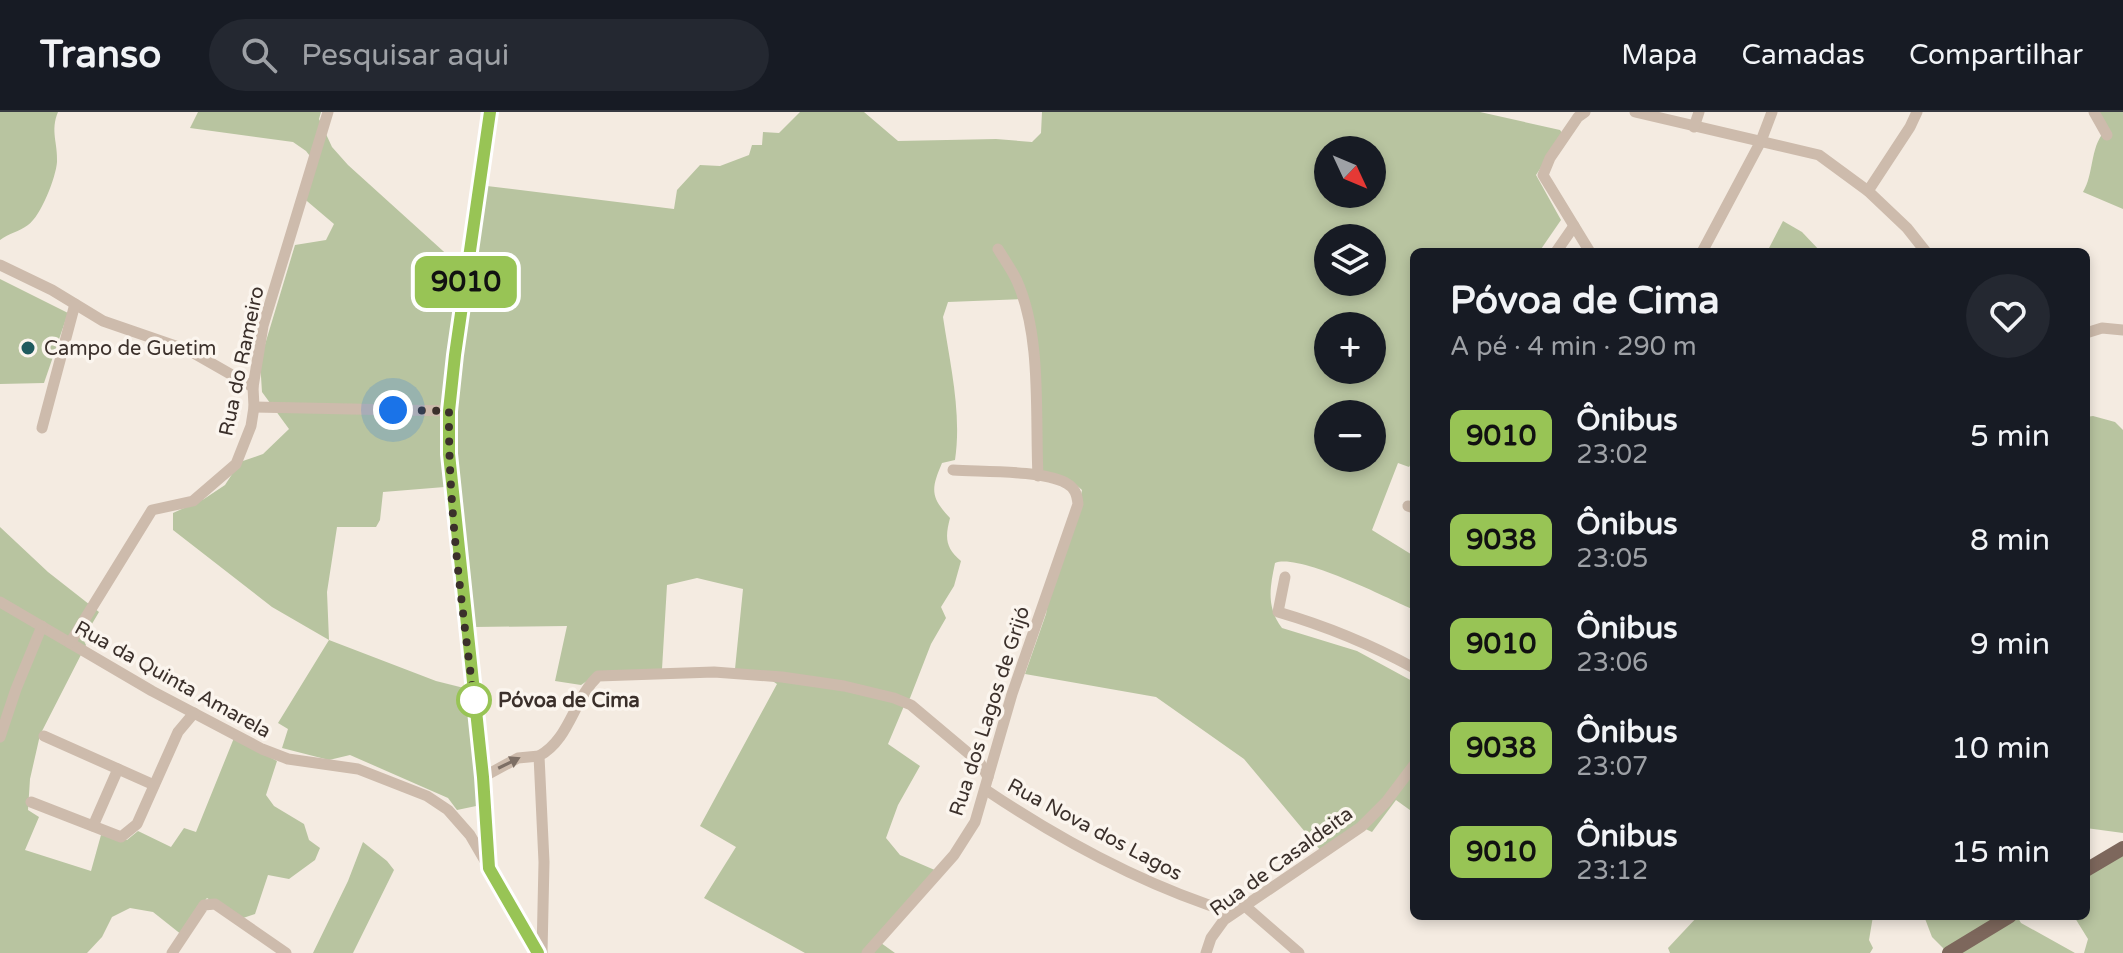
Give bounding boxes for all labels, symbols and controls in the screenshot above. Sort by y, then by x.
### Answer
search box [209,19,769,91]
text: Transo [40,32,161,78]
icon: search [237,33,281,77]
text: Pesquisar aqui [301,37,509,74]
text: Mapa [1621,38,1697,72]
text: Camadas [1741,38,1865,72]
text: Compartilhar [1909,38,2083,72]
north arrow [1314,136,1386,208]
map controls [1314,136,1386,472]
button: layers [1314,224,1386,296]
line badge: 9010 [410,256,522,308]
text: 9010 [431,265,501,299]
button: heart [1966,274,2050,358]
text: Póvoa de Cima [1450,278,1720,324]
street label: Rua do Rameiro [214,284,270,438]
button: + [1314,312,1386,384]
text: A pé · 4 min · 290 m [1450,331,1697,362]
place label: Campo de Guetim [44,337,216,361]
marker: Campo de Guetim [19,339,37,357]
your location [373,390,413,430]
button: − [1314,400,1386,472]
text: Ônibus [1576,402,1678,439]
text: 5 min [1970,418,2050,455]
text: 9010 [1466,419,1536,453]
text: 23:02 [1576,439,1648,470]
text: Ônibus [1576,506,1678,543]
text: 8 min [1970,522,2050,559]
text: 9038 [1466,523,1536,557]
text: 23:05 [1576,543,1648,574]
street label: Rua dos Lagos de Grijó [945,603,1035,819]
text: Ônibus [1576,610,1678,647]
street label: Rua da Quinta Amarela [70,616,275,744]
text: 9 min [1970,626,2050,663]
text: 9010 [1466,627,1536,661]
text: 23:06 [1576,647,1648,678]
marker: Póvoa de Cima [457,683,491,717]
place label: Póvoa de Cima [498,689,640,713]
text: Ônibus [1576,714,1678,751]
text: 10 min [1951,730,2050,767]
text: 9038 [1466,731,1536,765]
text: 23:07 [1576,751,1648,782]
one-way arrow [498,756,521,770]
street label: Rua Nova dos Lagos [1003,774,1186,886]
street label: Rua de Casaldeita [1205,802,1358,922]
text: Ônibus [1576,818,1678,855]
text: 15 min [1951,834,2050,871]
text: 9010 [1466,835,1536,869]
text: 23:12 [1576,855,1648,886]

